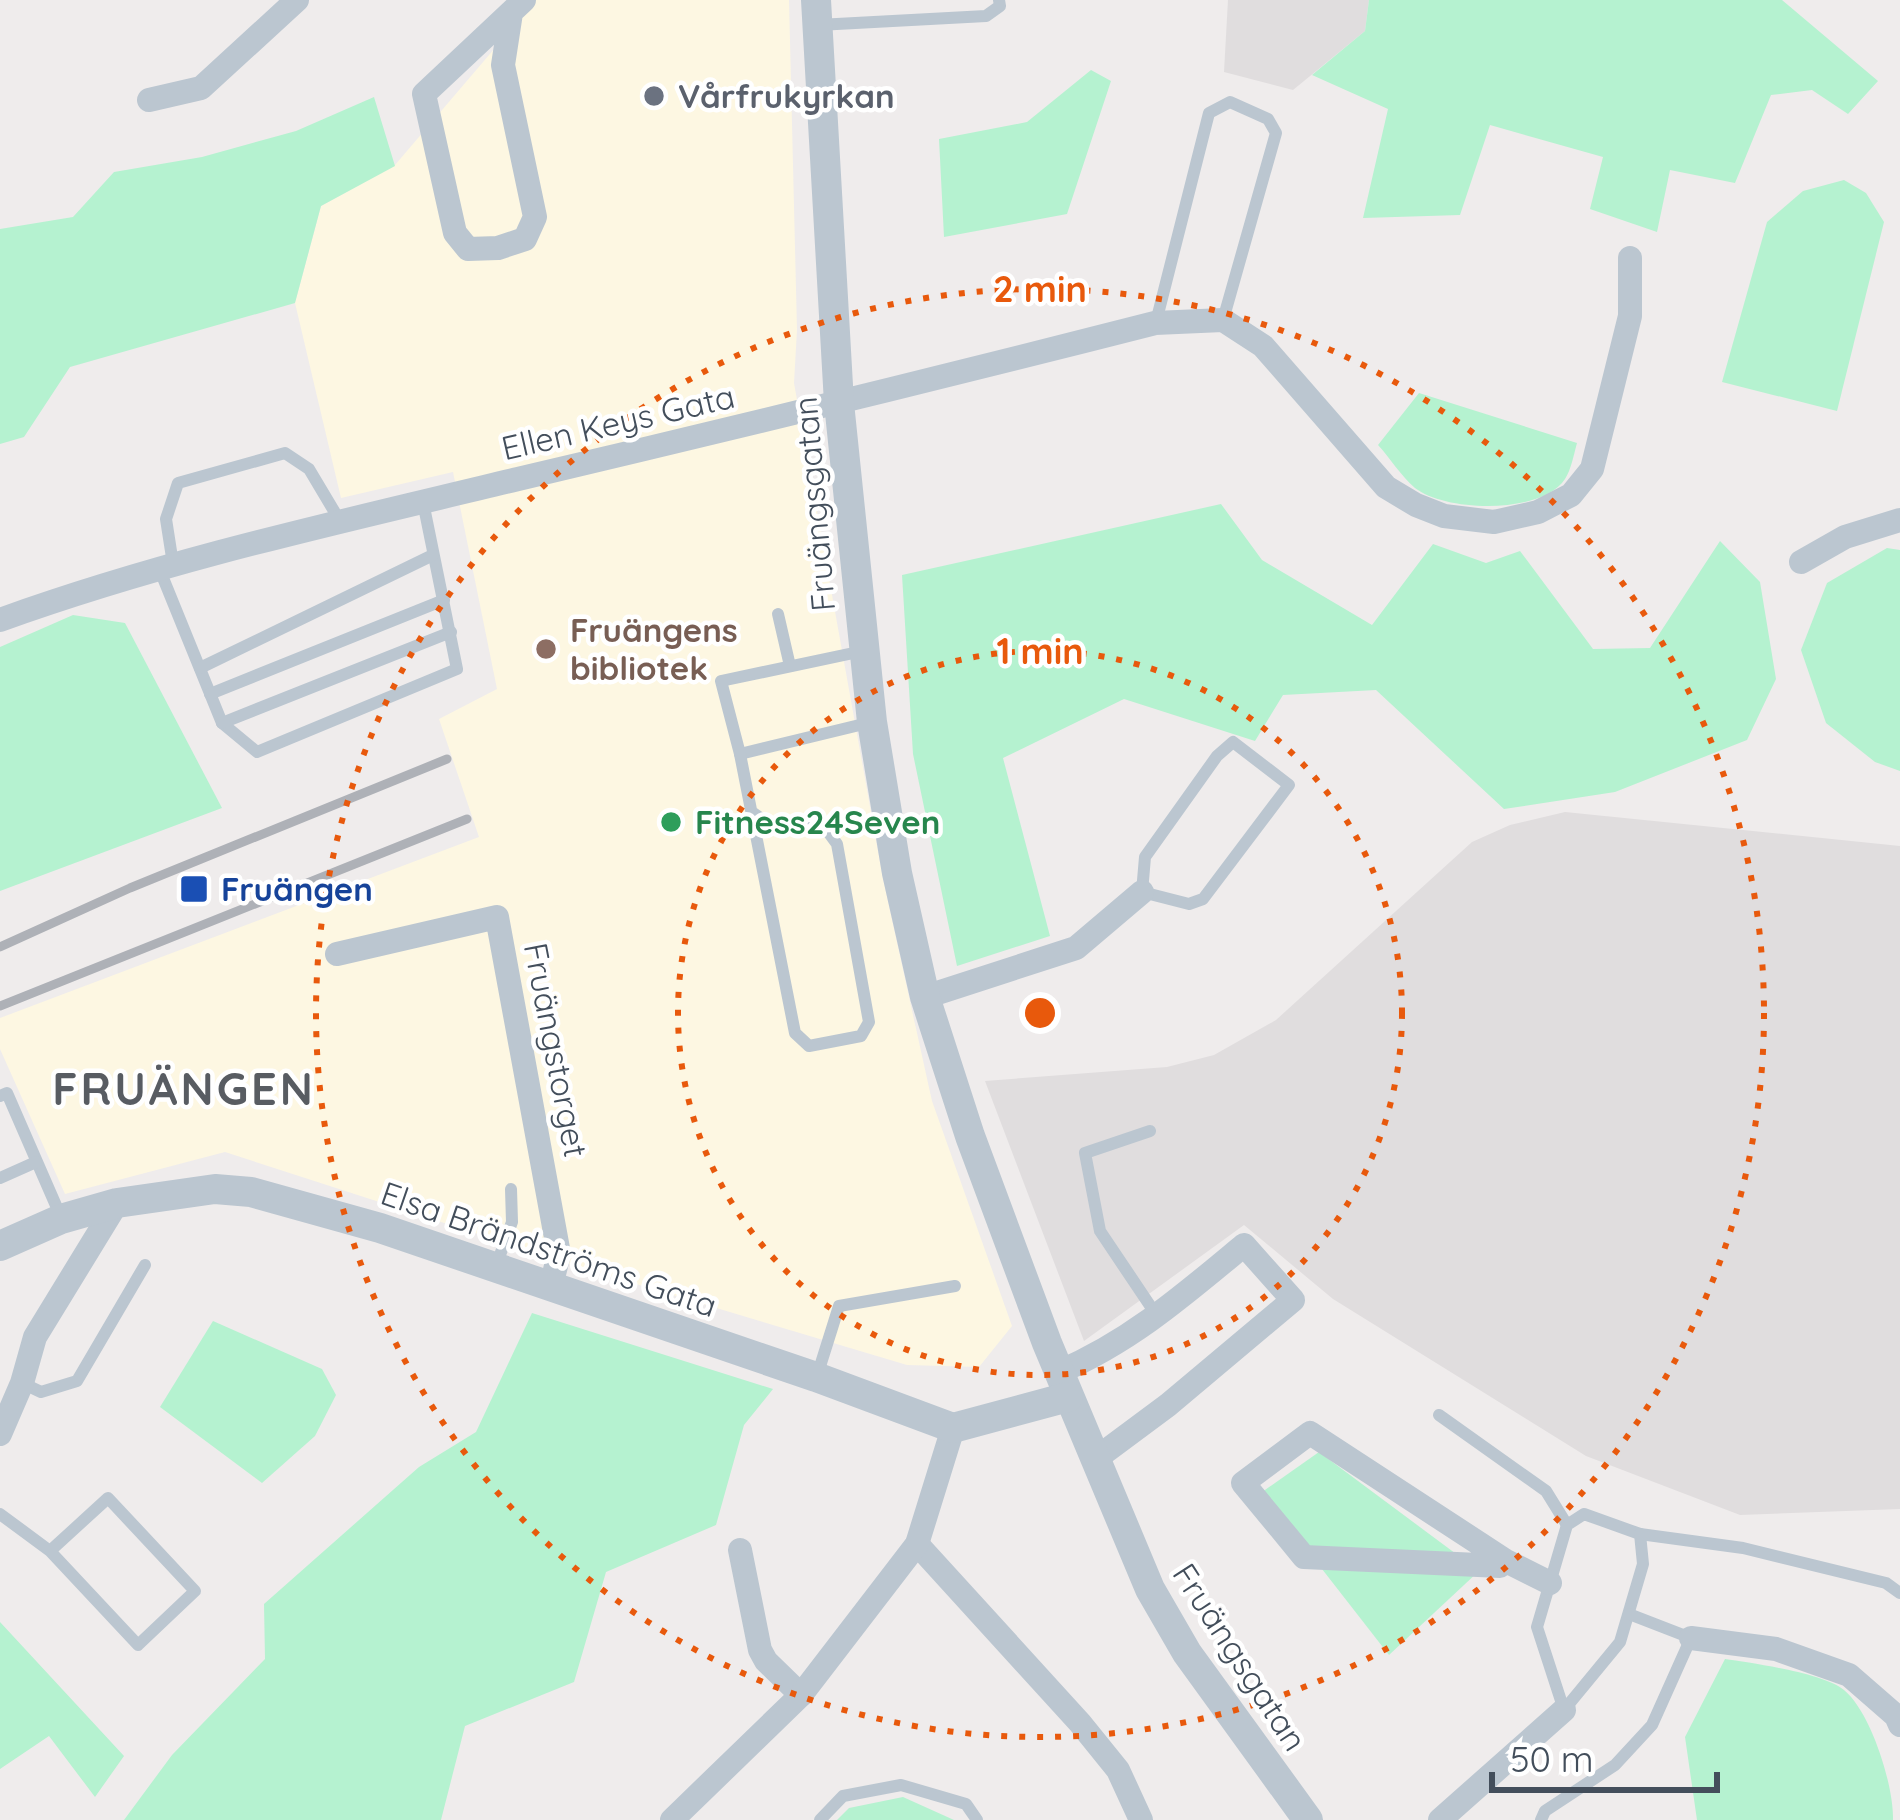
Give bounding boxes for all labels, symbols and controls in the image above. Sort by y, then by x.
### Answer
place label: Vårfrukyrkan [678,75,895,116]
marker: Vårfrukyrkan [641,83,667,109]
text: 2 min [993,266,1087,311]
street label: Ellen Keys Gata [497,375,738,468]
street label: Fruängsgatan [784,395,843,613]
place label: Fruängens bibliotek [570,609,738,688]
text: 1 min [996,628,1084,673]
marker: Fruängens bibliotek [533,636,559,662]
place label: Fitness24Seven [695,801,941,842]
marker: Fitness24Seven [658,809,684,835]
place label: Fruängen [221,868,373,909]
marker: Fruängen [178,873,210,905]
street label: Fruängstorget [516,939,597,1161]
centre of rings [1019,992,1061,1034]
district label: FRUÄNGEN [52,1060,316,1116]
street label: Elsa Brändströms Gata [376,1172,722,1325]
street label: Fruängsgatan [1165,1555,1316,1758]
scale bar [1492,1718,1717,1792]
text: 50 m [1510,1736,1594,1781]

